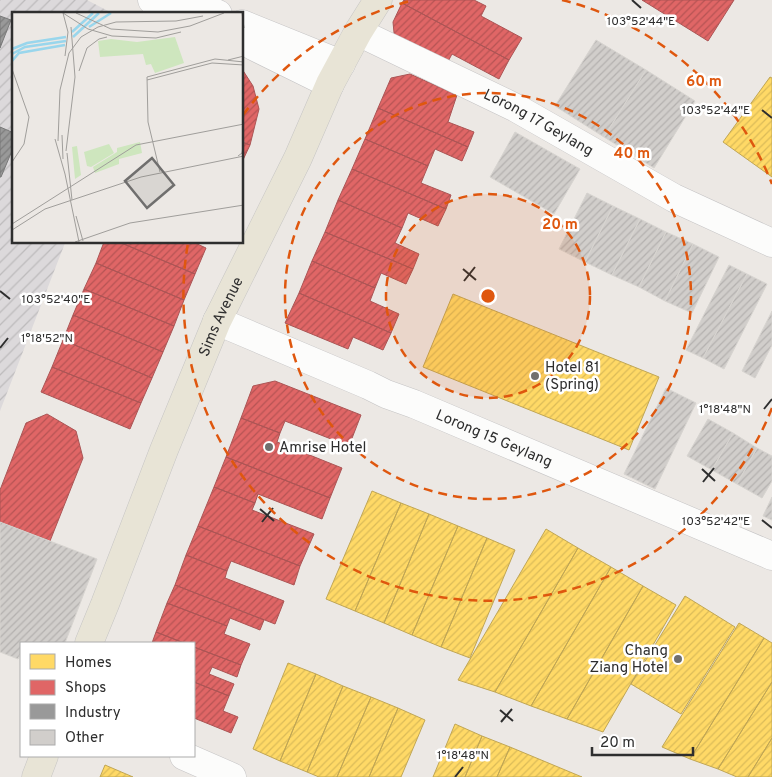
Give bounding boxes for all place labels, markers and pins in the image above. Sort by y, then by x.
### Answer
centre of rings [479,287,497,305]
place label: Hotel 81 (Spring) [545,359,600,395]
marker: Hotel 81 (Spring) [529,370,541,382]
place label: Amrise Hotel [279,439,366,458]
marker: Amrise Hotel [263,441,275,453]
place label: Chang Ziang Hotel [589,642,668,678]
marker: Chang Ziang Hotel [672,653,684,665]

